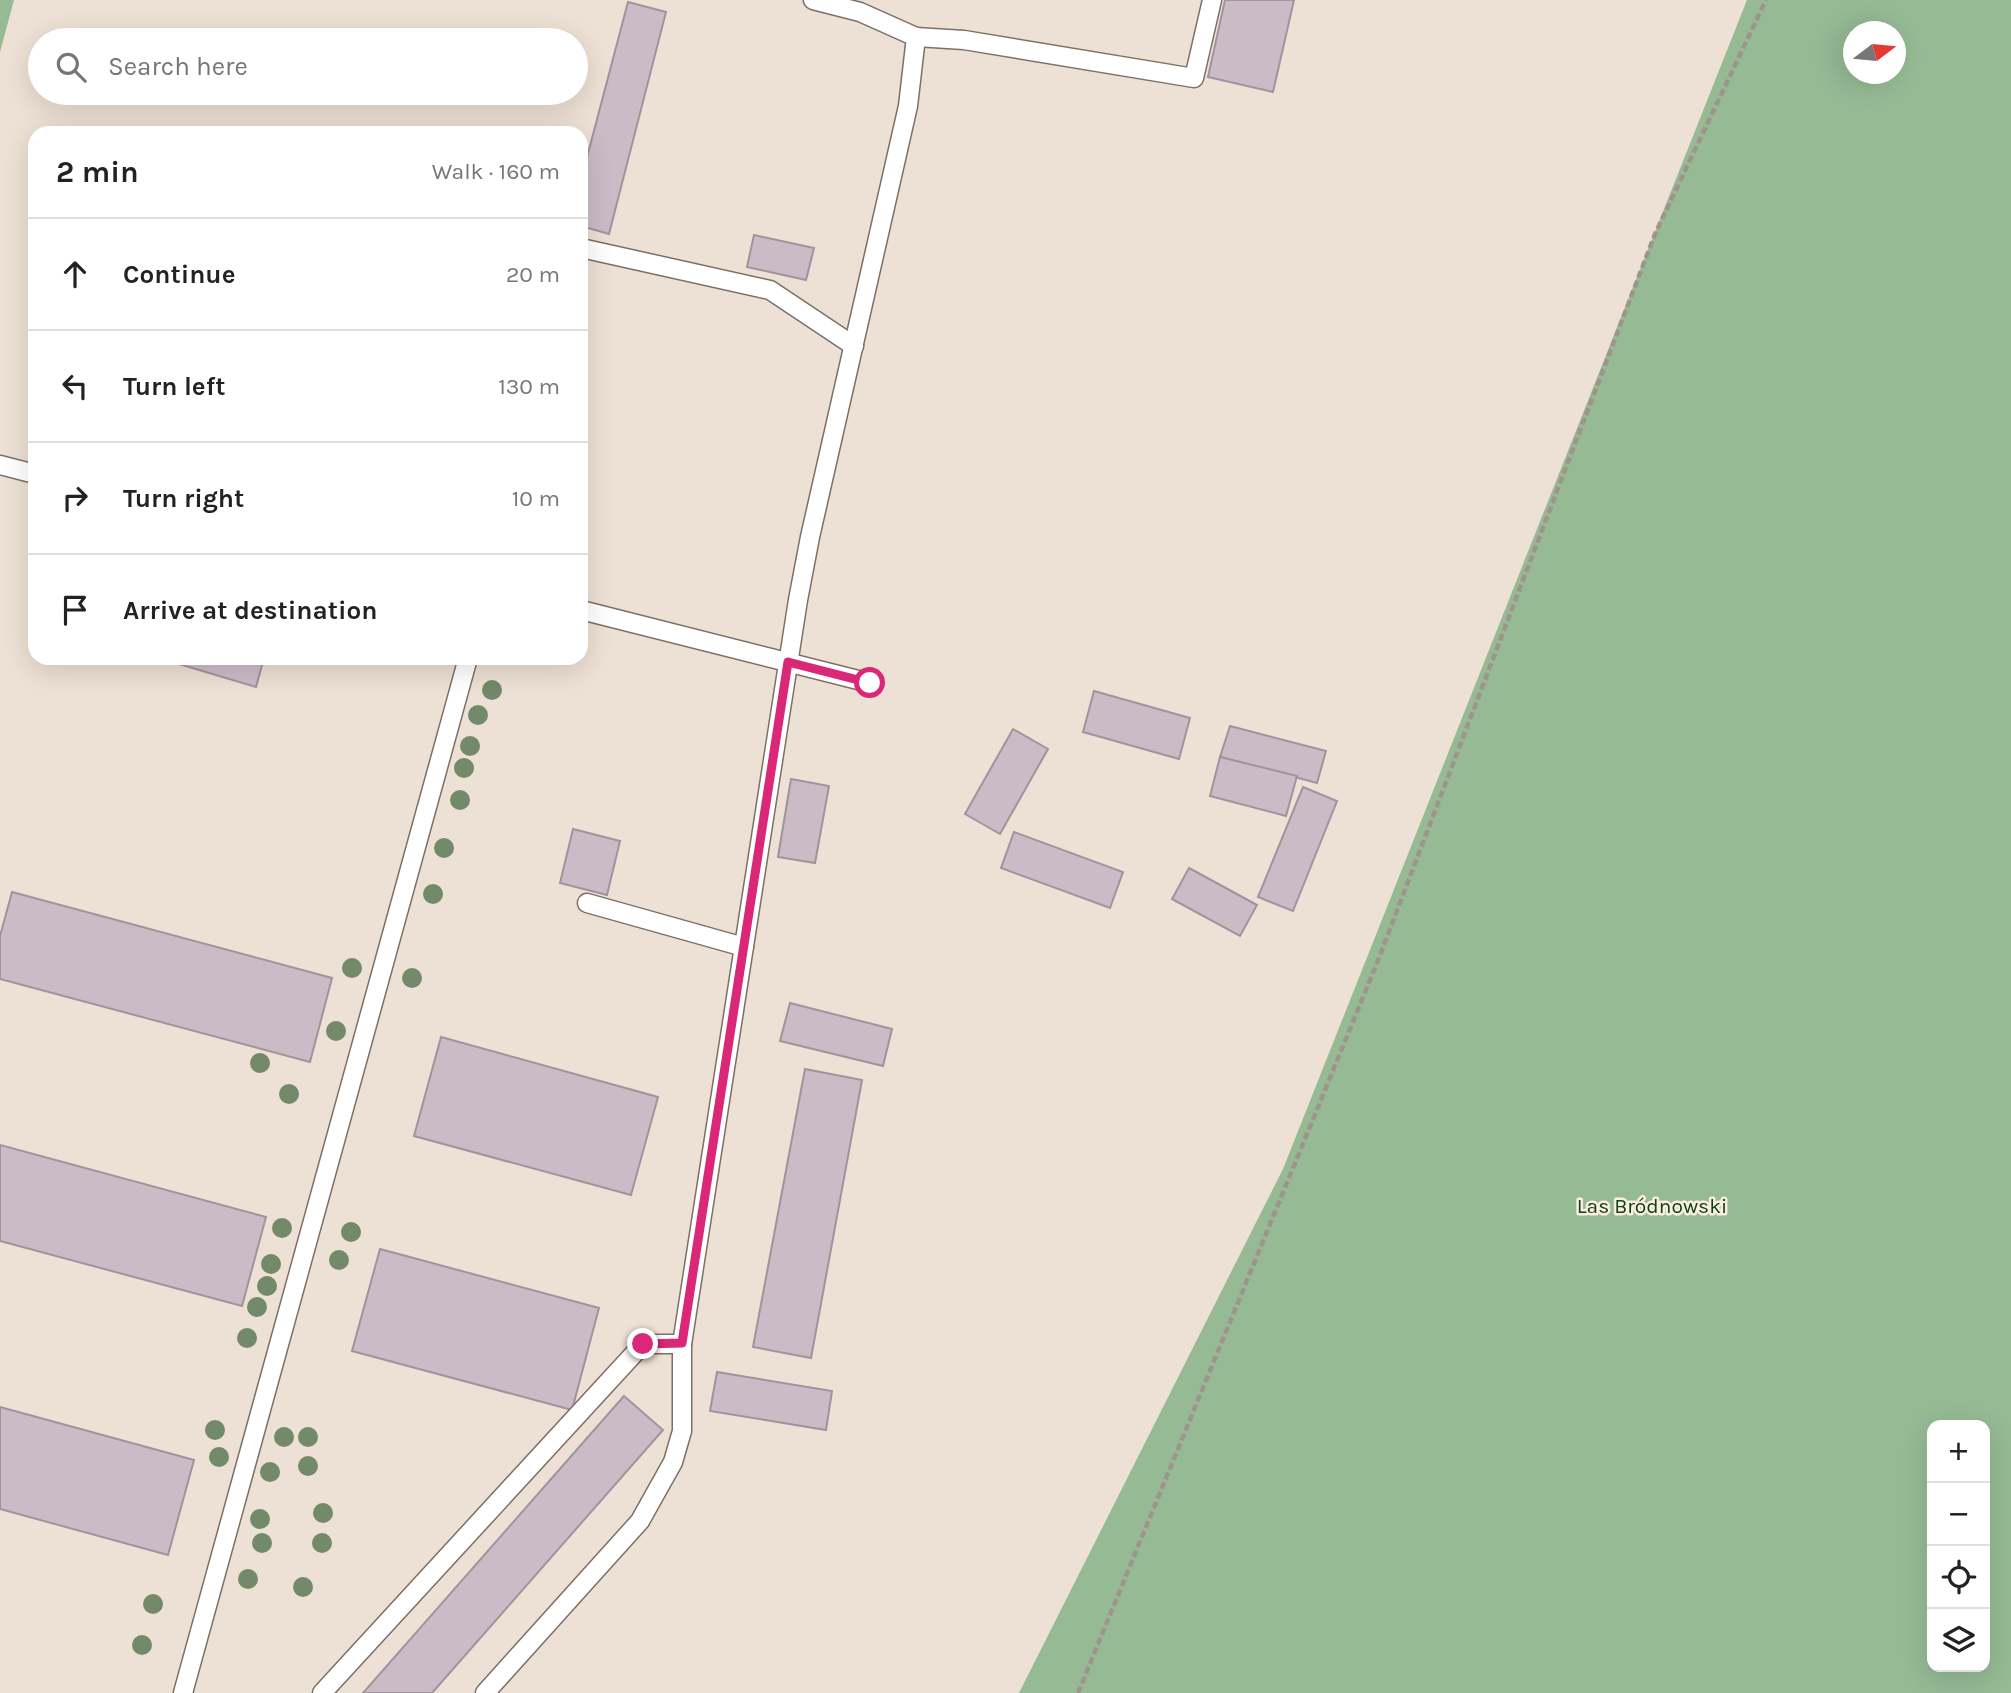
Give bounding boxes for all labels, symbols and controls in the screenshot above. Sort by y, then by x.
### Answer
north arrow [1843,21,1906,84]
search box [28,28,588,105]
icon: search [52,48,90,86]
text: Search here [108,51,248,82]
text: 2 min [56,154,139,190]
text: Walk · 160 m [432,158,560,185]
icon: ahead [56,255,94,293]
text: Continue [123,259,235,290]
text: 20 m [506,261,560,288]
icon: left [56,367,94,405]
text: Turn left [123,371,225,402]
text: 130 m [498,373,560,400]
icon: right [56,479,94,517]
text: Turn right [123,483,244,514]
text: 10 m [512,485,560,512]
icon: arrive [56,591,94,629]
text: Arrive at destination [123,595,377,626]
route start [854,667,885,698]
park label: Las Bródnowski [1577,1194,1727,1218]
route end [627,1328,658,1359]
map controls [1927,1420,1990,1672]
button: + [1927,1420,1990,1483]
button: − [1927,1483,1990,1546]
button: locate [1927,1546,1990,1609]
button: layers [1927,1609,1990,1672]

